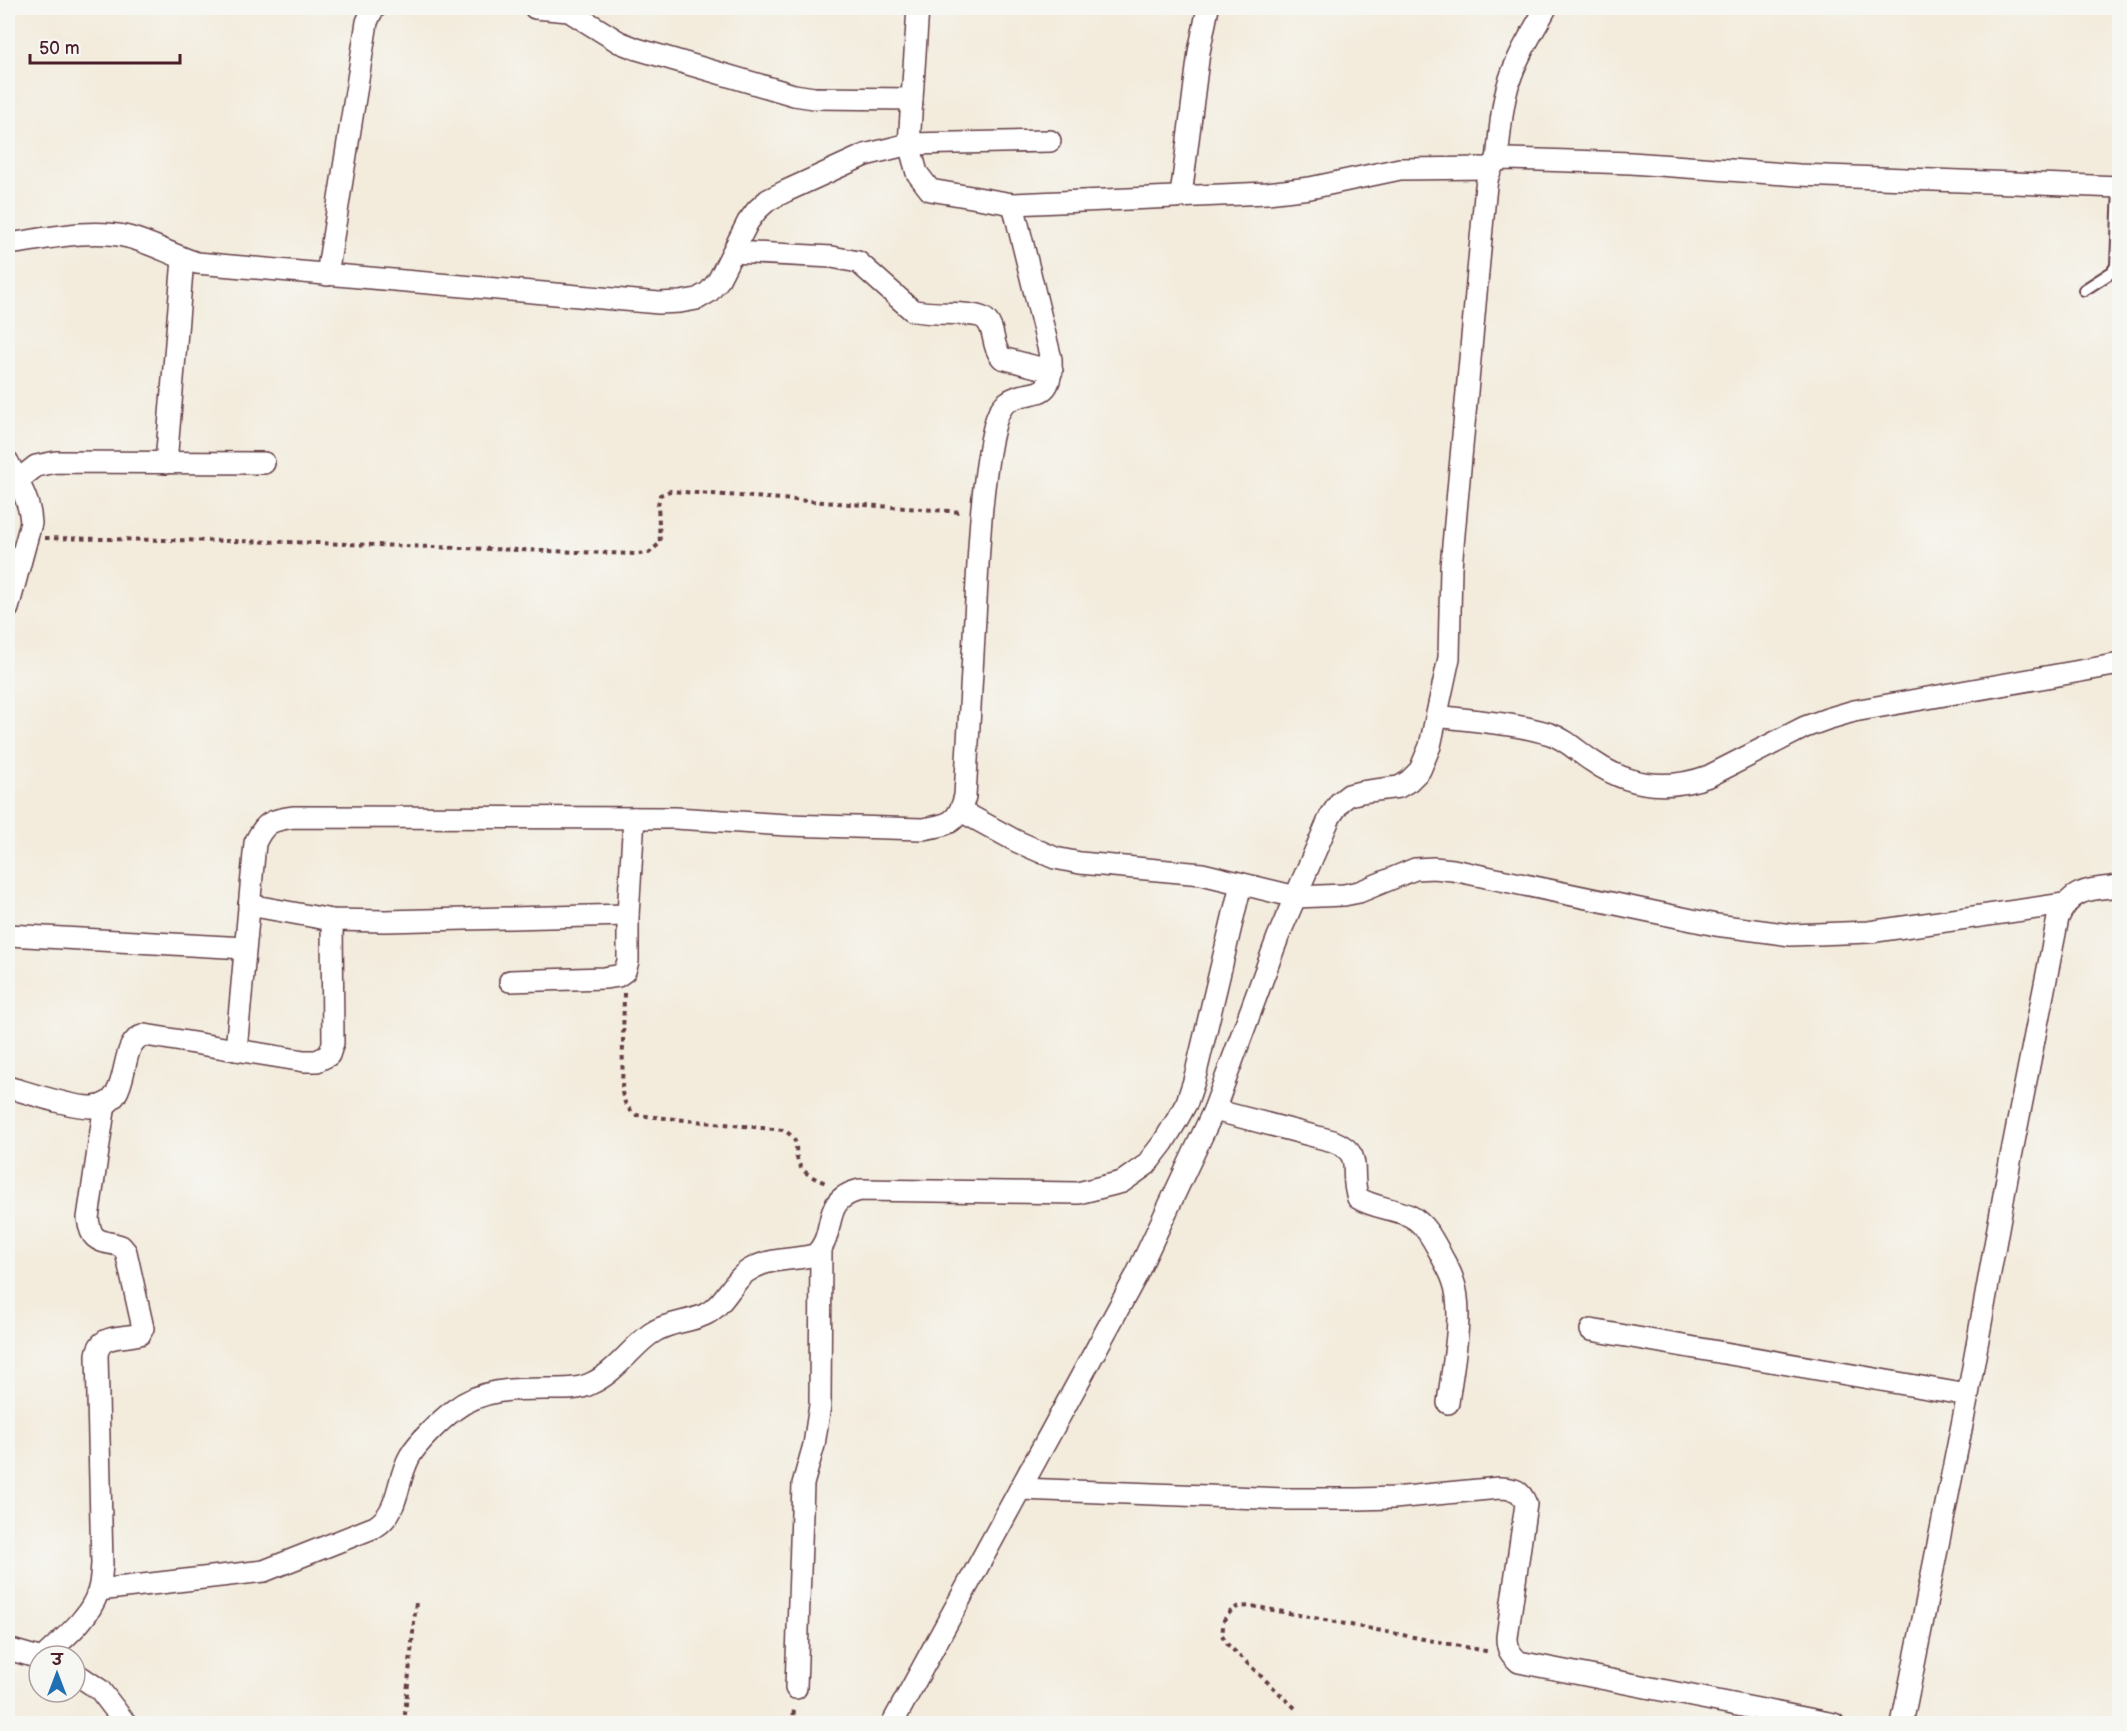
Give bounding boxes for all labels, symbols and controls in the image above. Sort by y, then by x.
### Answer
scale bar [30,27,180,65]
text: 50 m [39,38,80,59]
north arrow [27,1644,87,1704]
text: उ [50,1651,64,1670]

